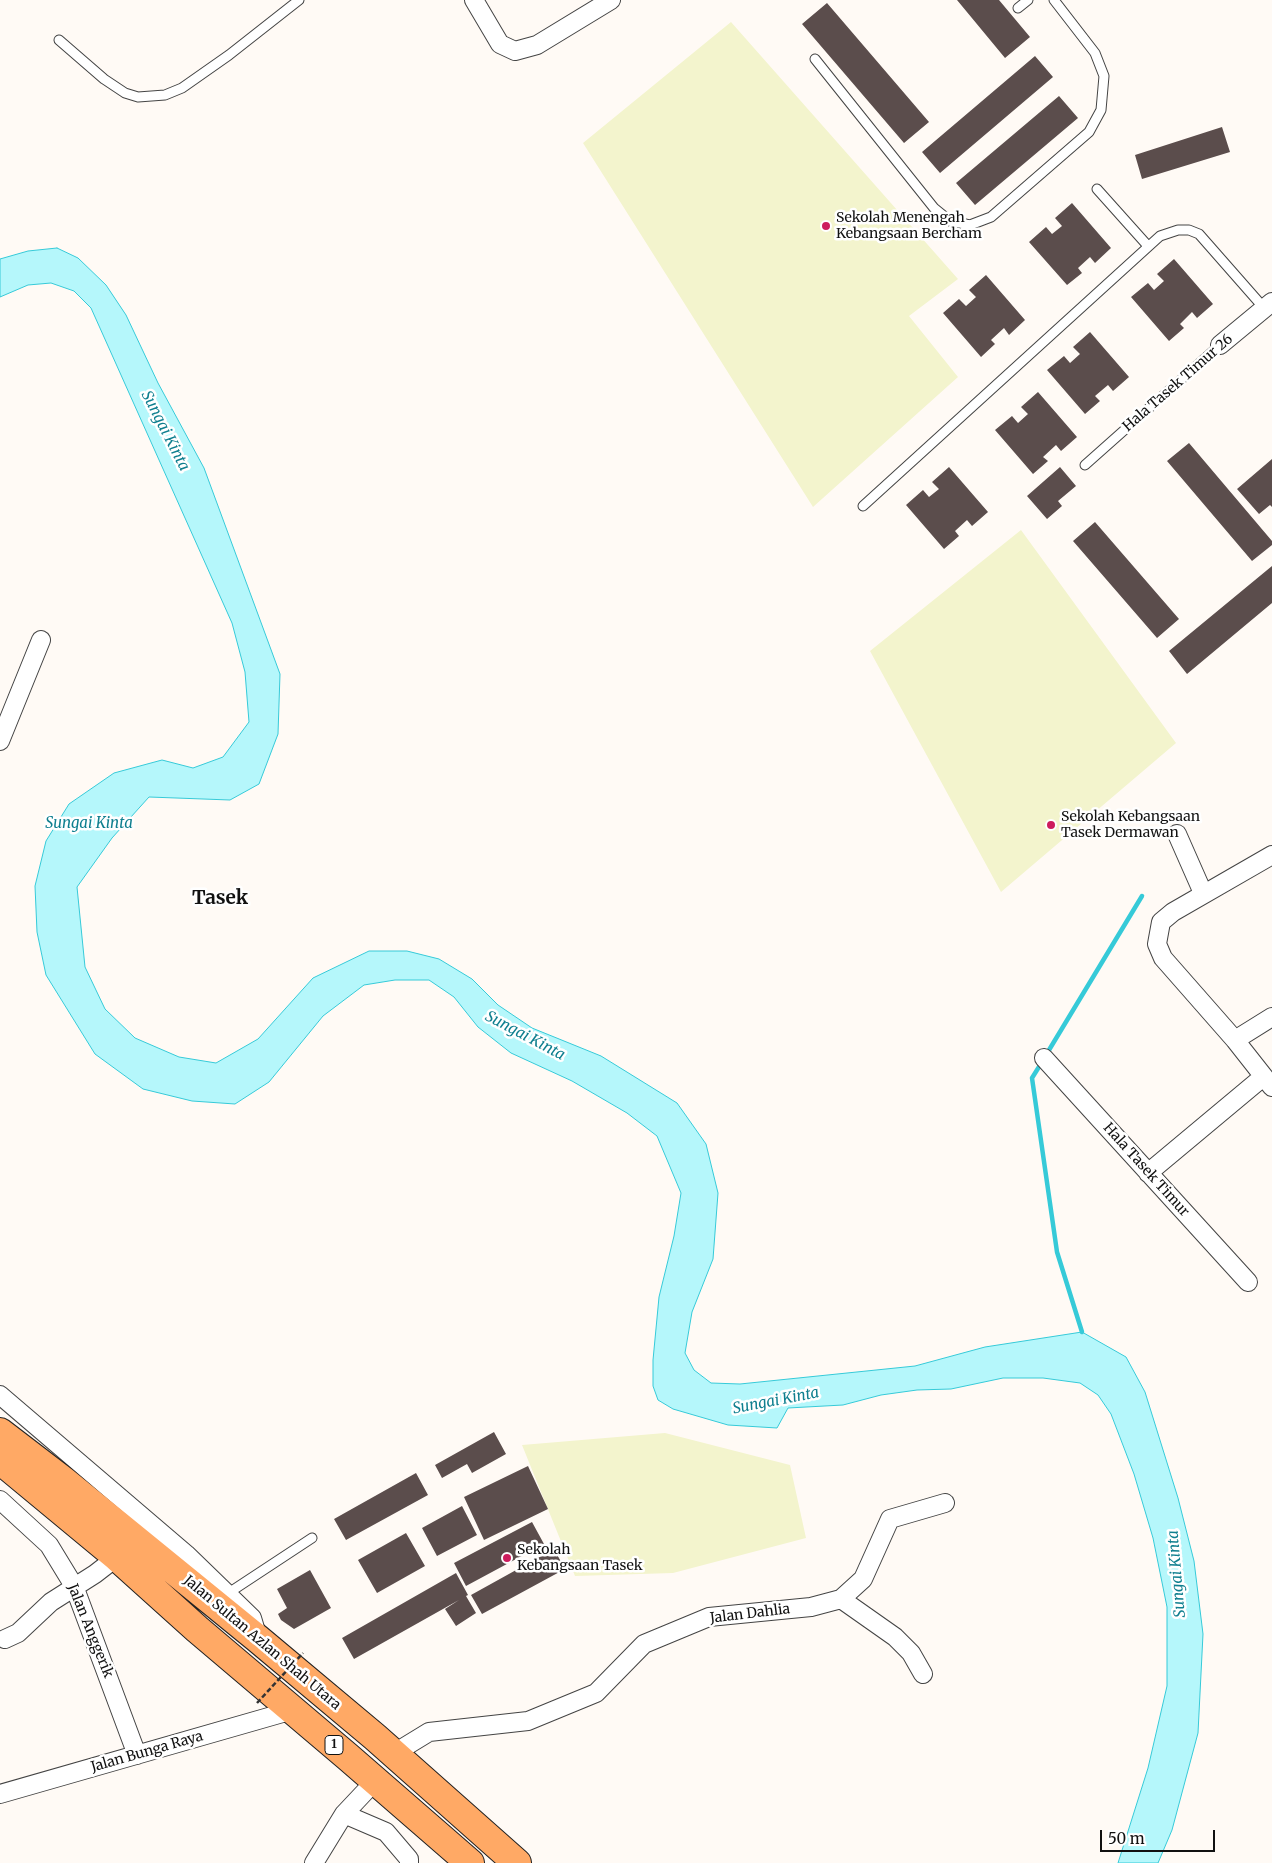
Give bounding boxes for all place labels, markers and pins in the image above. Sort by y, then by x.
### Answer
place label: Sekolah Menengah Kebangsaan Bercham [836,210,982,242]
marker: Sekolah Menengah Kebangsaan Bercham [820,220,832,232]
place label: Sekolah Kebangsaan Tasek Dermawan [1061,809,1200,842]
marker: Sekolah Kebangsaan Tasek Dermawan [1045,819,1057,831]
place label: Sekolah Kebangsaan Tasek [517,1542,643,1574]
marker: Sekolah Kebangsaan Tasek [501,1552,513,1564]

